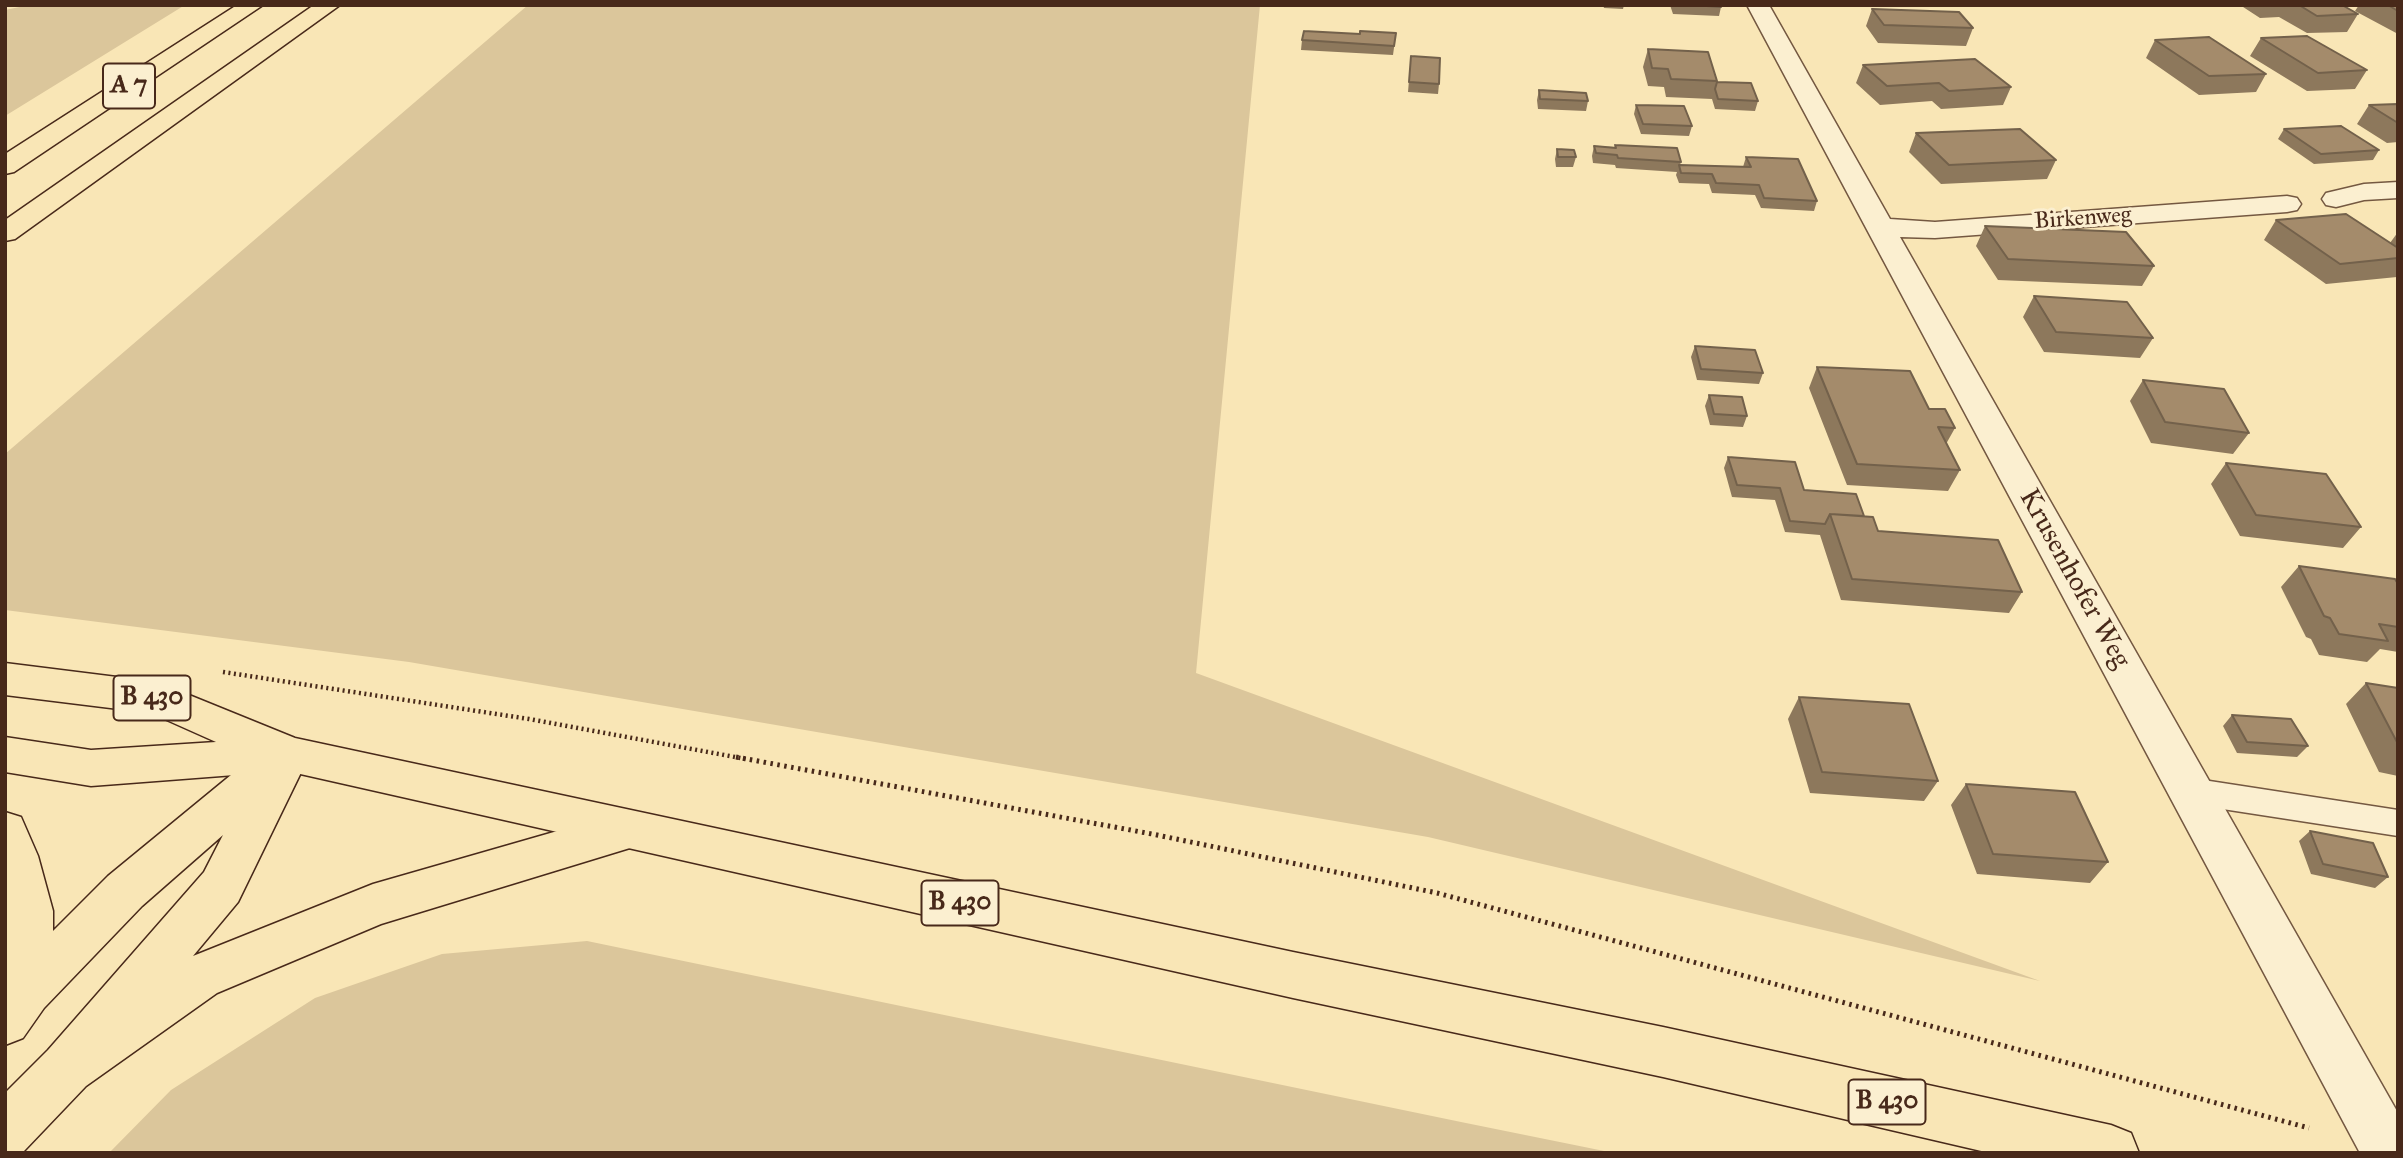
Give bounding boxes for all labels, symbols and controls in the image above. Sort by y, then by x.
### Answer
road number: A 7 [103,64,155,108]
street label: Birkenweg [2033,202,2133,236]
street label: Krusenhofer Weg [2011,484,2137,674]
road number: B 430 [114,676,190,720]
road number: B 430 [922,880,998,926]
road number: B 430 [1848,1079,1926,1124]

